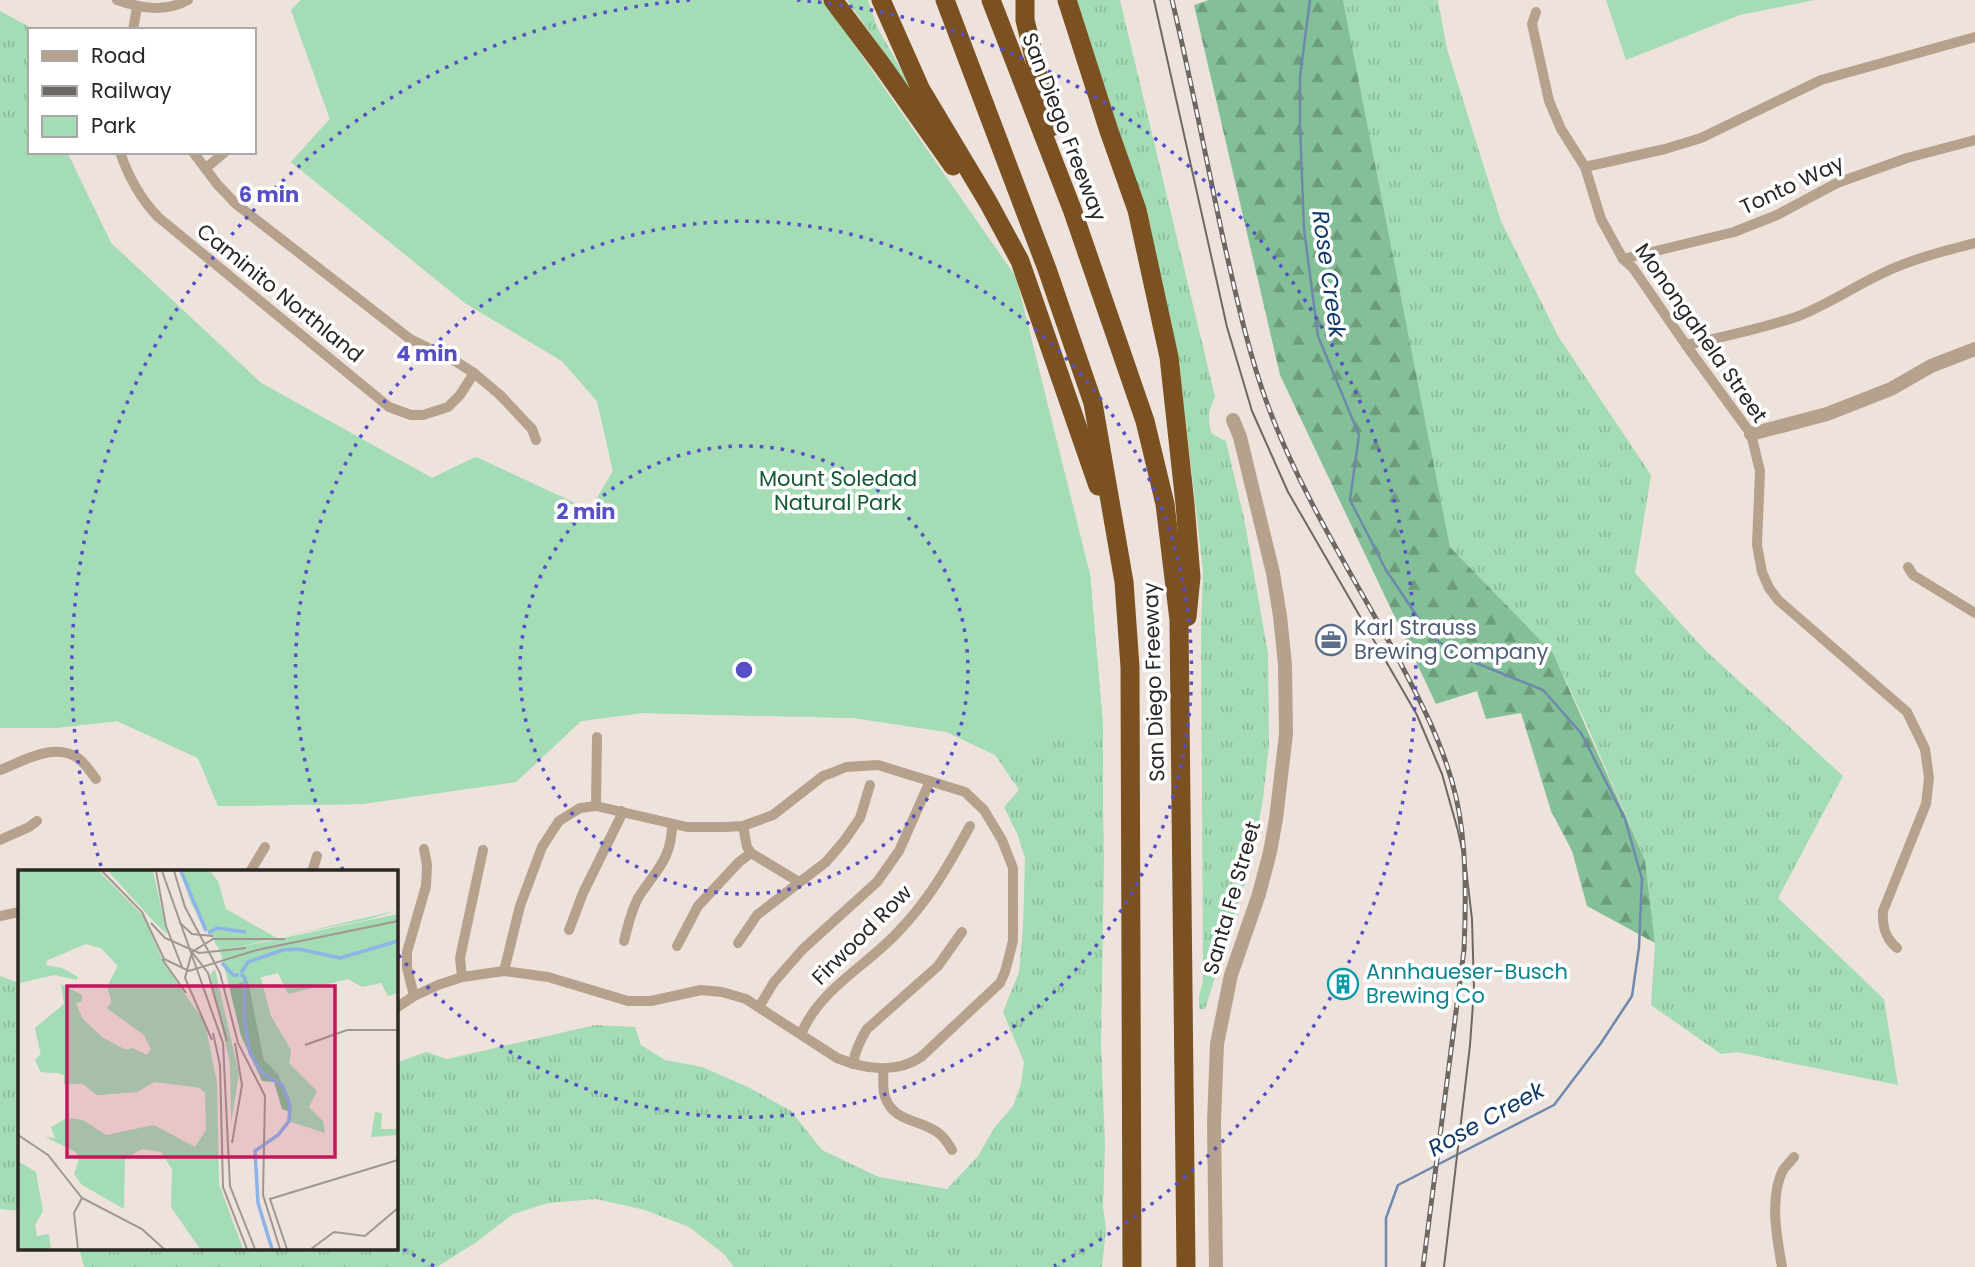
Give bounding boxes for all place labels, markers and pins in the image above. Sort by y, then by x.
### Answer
place label: Karl Strauss Brewing Company [1354,613,1548,666]
office icon: Karl Strauss Brewing Company [1314,623,1348,657]
centre of rings [732,658,756,682]
place label: Annhaueser-Busch Brewing Co [1366,957,1568,1010]
building icon: Annhaueser-Busch Brewing Co [1326,967,1360,1001]

